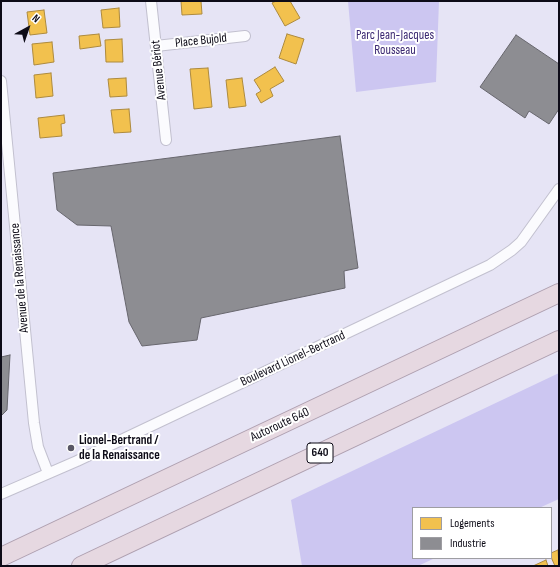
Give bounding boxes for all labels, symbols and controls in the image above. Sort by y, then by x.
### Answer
north arrow [8,8,48,48]
text: N [30,12,42,25]
park label: Parc Jean-Jacques Rousseau [356,28,434,59]
street label: Place Bujold [174,31,228,51]
street label: Avenue Bériot [148,39,170,101]
street label: Avenue de la Renaissance [7,222,33,334]
street label: Boulevard Lionel-Bertrand [238,328,348,390]
street label: Autoroute 640 [248,405,312,445]
place label: Lionel-Bertrand / de la Renaissance [79,433,160,464]
marker: Lionel-Bertrand / de la Renaissance [66,443,76,453]
road number: 640 [307,443,333,463]
legend [412,507,552,559]
text: Logements [450,516,494,531]
text: Industrie [450,536,486,551]

